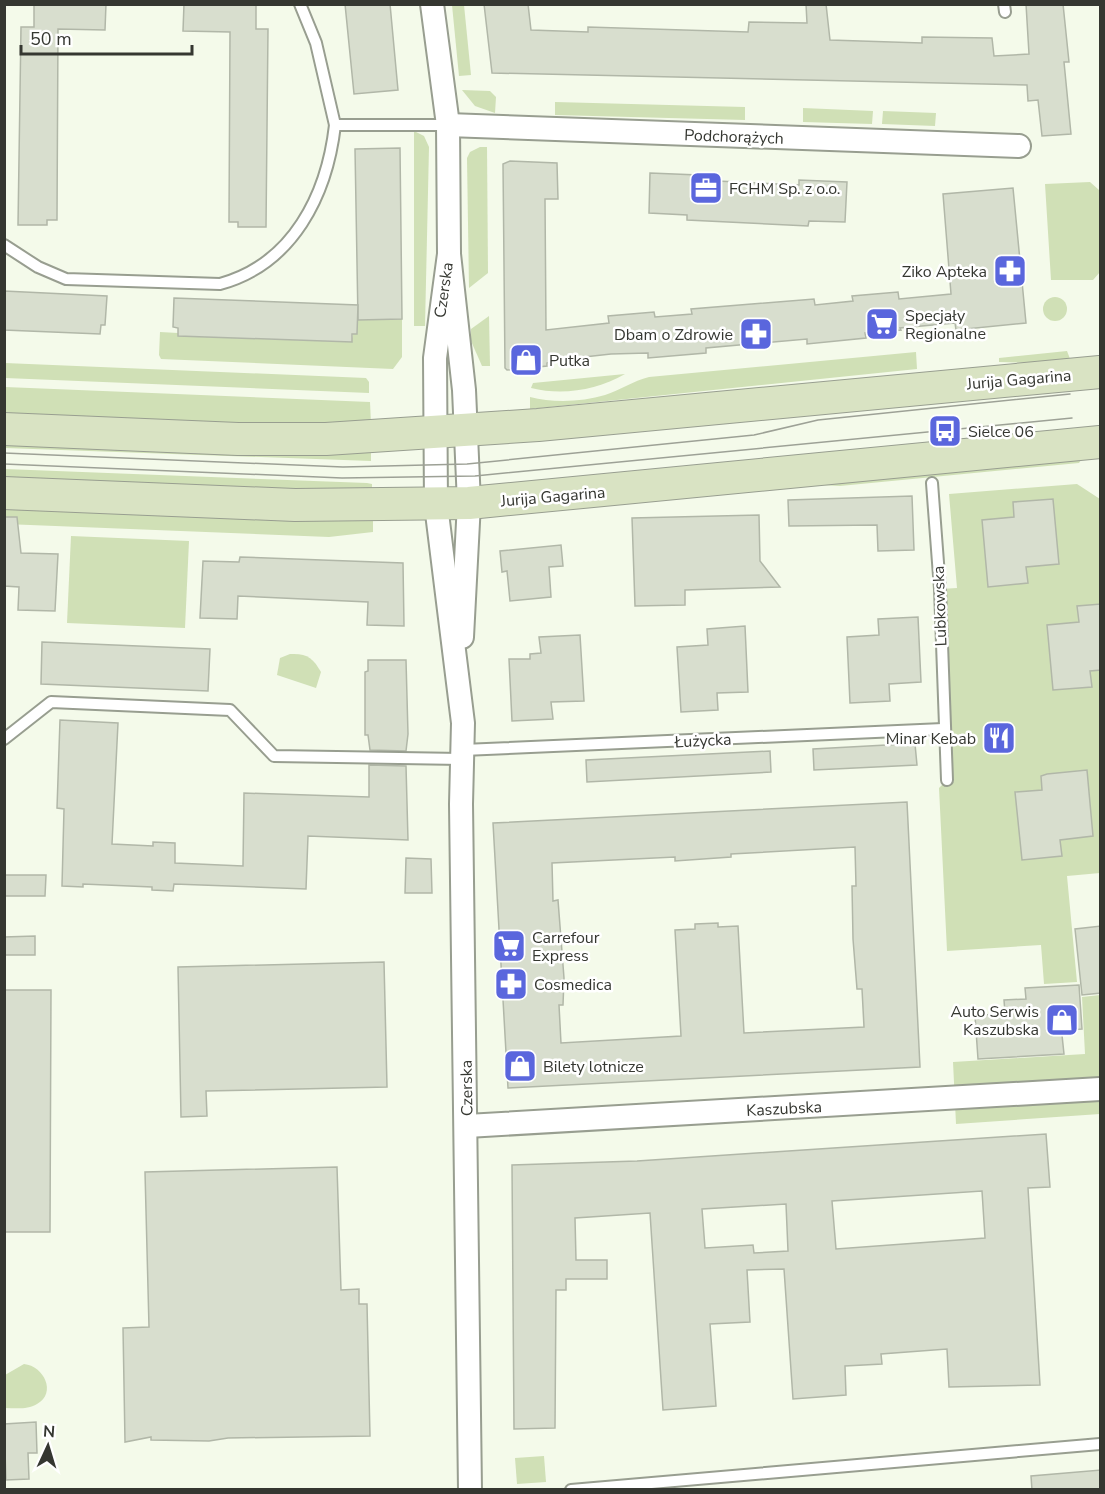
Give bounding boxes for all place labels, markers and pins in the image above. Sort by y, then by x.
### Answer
office icon: FCHM Sp. z o.o. [688,170,724,206]
place label: FCHM Sp. z o.o. [729,178,840,200]
pharmacy icon: Ziko Apteka [992,253,1028,289]
place label: Ziko Apteka [902,261,987,283]
place label: Specjały Regionalne [905,305,986,345]
supermarket icon: Specjały Regionalne [864,306,900,342]
pharmacy icon: Dbam o Zdrowie [738,316,774,352]
place label: Dbam o Zdrowie [614,324,733,346]
shop icon: Putka [508,342,544,378]
place label: Putka [549,350,590,372]
bus stop icon: Sielce 06 [927,413,963,449]
place label: Sielce 06 [968,421,1034,443]
restaurant icon: Minar Kebab [981,720,1017,756]
place label: Minar Kebab [886,728,976,750]
place label: Carrefour Express [532,927,600,967]
supermarket icon: Carrefour Express [491,928,527,964]
pharmacy icon: Cosmedica [493,966,529,1002]
place label: Cosmedica [534,974,612,996]
place label: Auto Serwis Kaszubska [950,1001,1039,1041]
shop icon: Auto Serwis Kaszubska [1044,1002,1080,1038]
shop icon: Bilety lotnicze [502,1048,538,1084]
place label: Bilety lotnicze [543,1056,644,1078]

